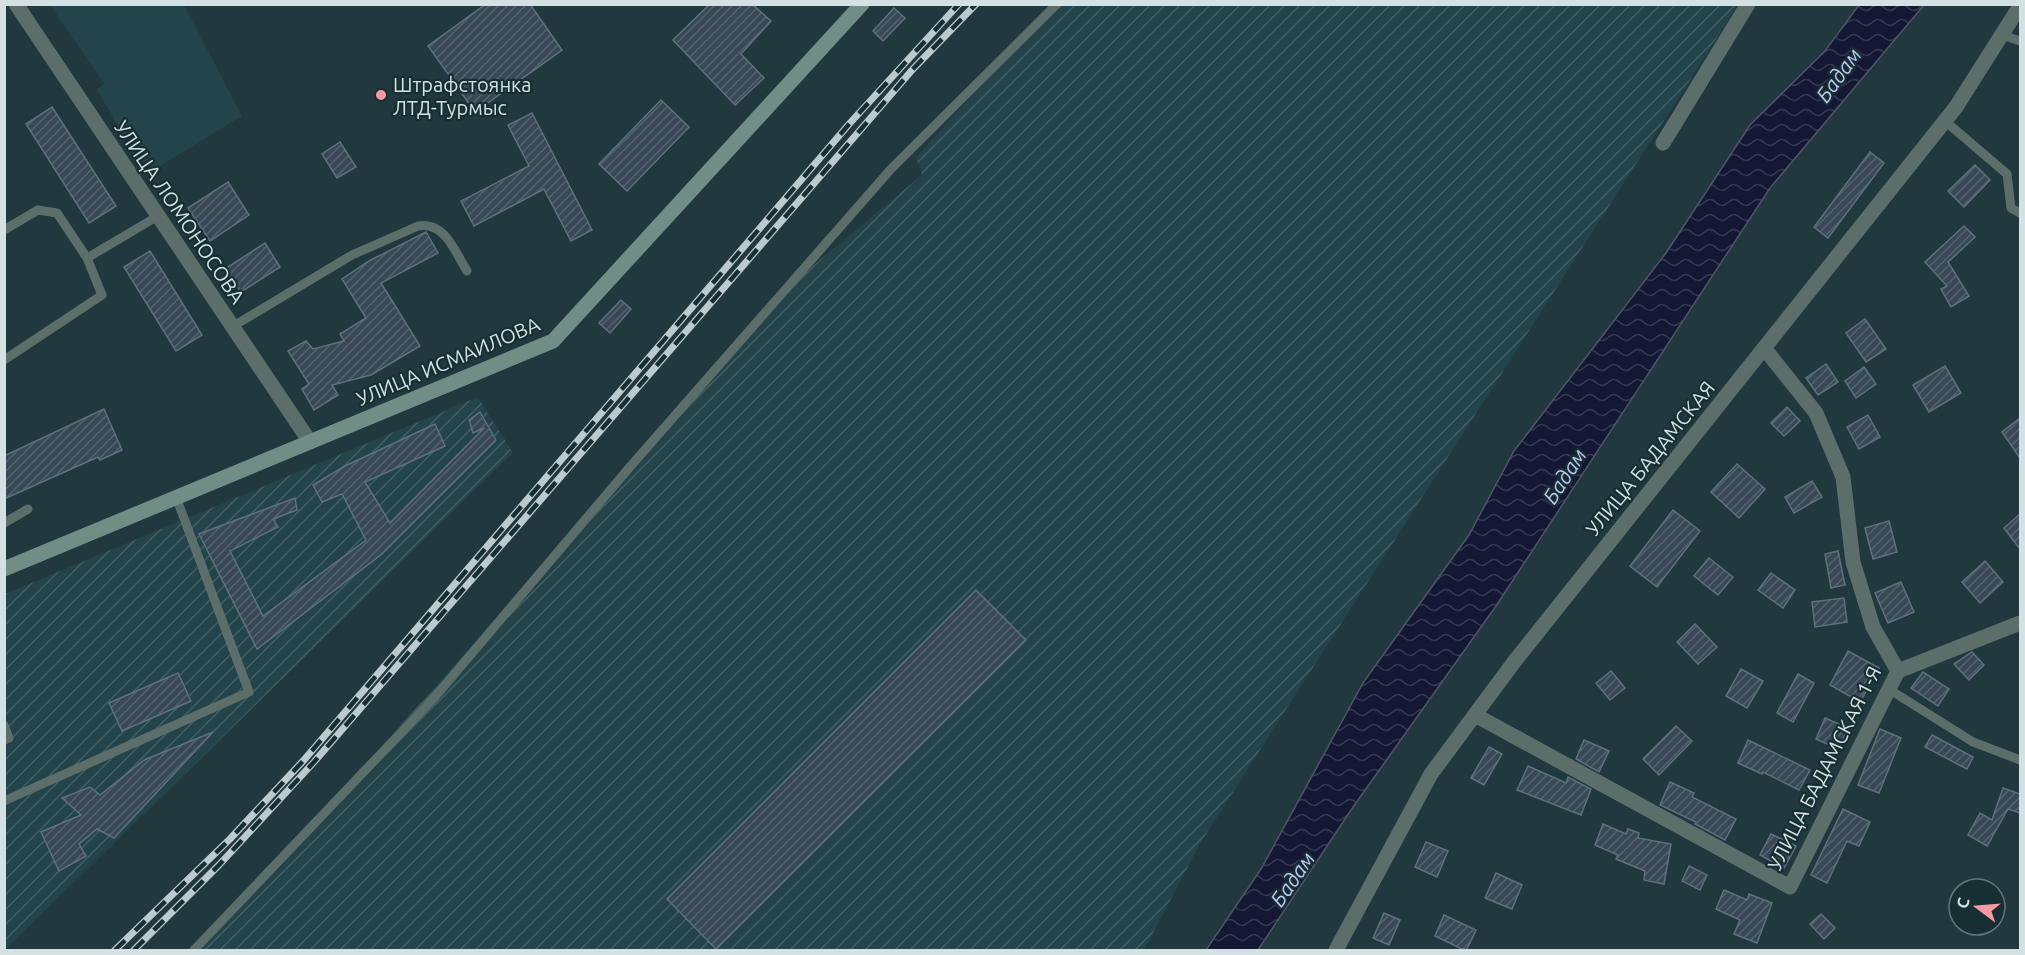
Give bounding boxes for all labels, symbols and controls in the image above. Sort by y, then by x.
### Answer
water label: Бадам [1810,43,1866,107]
place label: Штрафстоянка ЛТД-Турмыс [393,73,532,119]
marker: Штрафстоянка ЛТД-Турмыс [374,88,388,102]
street label: УЛИЦА ЛОМОНОСОВА [110,116,250,308]
street label: УЛИЦА ИСМАИЛОВА [353,312,543,410]
street label: УЛИЦА БАДАМСКАЯ [1581,376,1719,540]
water label: Бадам [1537,444,1591,508]
street label: УЛИЦА БАДАМСКАЯ 1-Я [1762,662,1886,874]
water label: Бадам [1265,847,1319,911]
north arrow [1947,877,2007,937]
text: С [1953,895,1973,910]

